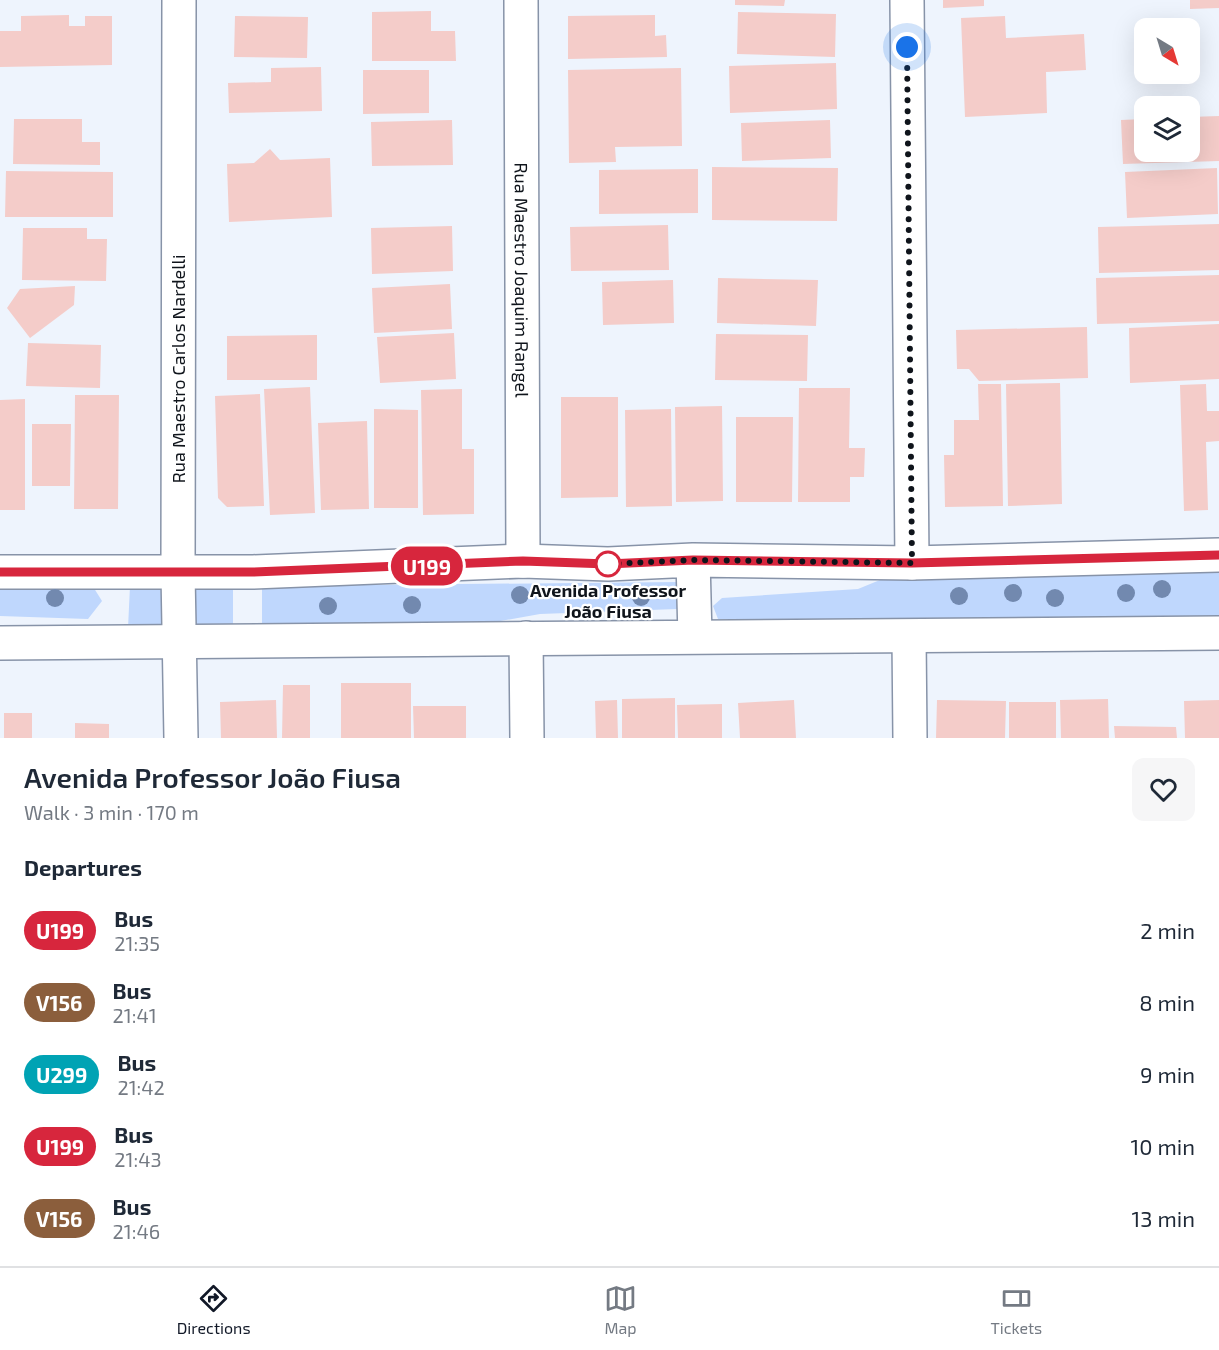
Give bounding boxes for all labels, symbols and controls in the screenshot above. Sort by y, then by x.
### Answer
north arrow [1134,18,1200,84]
map controls [1134,18,1200,162]
your location [892,32,922,62]
button: layers [1134,96,1200,162]
street label: Rua Maestro Joaquim Rangel [511,162,533,398]
street label: Rua Maestro Carlos Nardelli [167,255,189,483]
line badge: U199 [385,546,469,586]
marker: Avenida Professor João Fiusa [595,551,621,577]
text: U199 [403,554,451,579]
place label: Avenida Professor João Fiusa [530,579,686,622]
button: heart [1132,758,1195,821]
text: Avenida Professor João Fiusa [24,760,401,794]
text: Walk · 3 min · 170 m [24,800,199,824]
text: Departures [24,854,142,880]
text: Bus [114,905,153,931]
text: 2 min [1140,917,1195,943]
text: U199 [36,918,84,943]
text: 21:35 [114,931,160,955]
text: Bus [113,977,151,1003]
text: 8 min [1139,989,1195,1015]
text: V156 [36,990,83,1015]
text: 21:41 [113,1003,157,1027]
text: Bus [117,1049,156,1075]
text: 9 min [1140,1061,1195,1087]
text: U299 [36,1062,87,1087]
text: 21:42 [117,1075,165,1099]
text: Bus [114,1121,153,1147]
text: 10 min [1131,1133,1195,1159]
text: U199 [36,1134,84,1159]
text: 21:43 [114,1147,162,1171]
text: Bus [113,1193,151,1219]
text: 13 min [1132,1205,1195,1231]
text: V156 [36,1206,83,1231]
text: 21:46 [113,1219,160,1243]
tab: Directions [177,1282,251,1337]
tab: Map [604,1282,637,1337]
tab: Tickets [990,1282,1042,1337]

